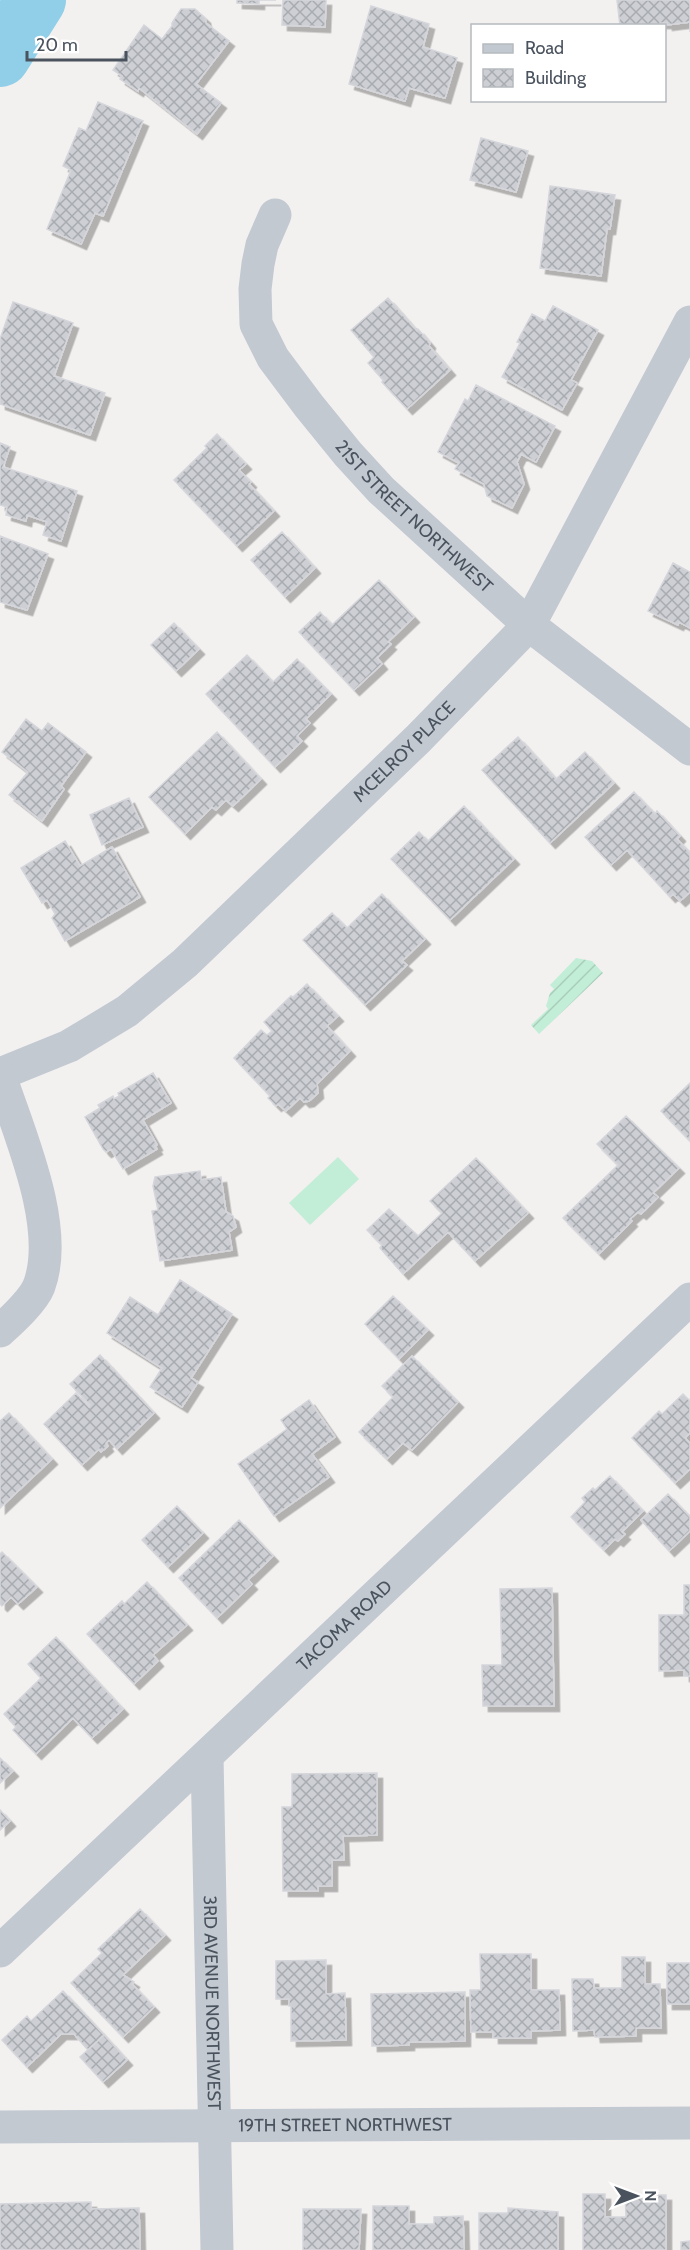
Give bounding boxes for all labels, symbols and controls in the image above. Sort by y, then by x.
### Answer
scale bar [27,24,126,62]
legend [471,24,666,102]
text: 20 m [36,34,78,56]
text: Road [525,37,564,59]
text: Building [525,67,587,89]
street label: 21ST STREET NORTHWEST [330,436,498,598]
street label: MCELROY PLACE [348,697,460,806]
street label: TACOMA ROAD [292,1575,397,1676]
street label: 3RD AVENUE NORTHWEST [199,1895,225,2111]
street label: 19TH STREET NORTHWEST [238,2113,452,2137]
north arrow [606,2166,666,2226]
text: N [641,2190,660,2202]

